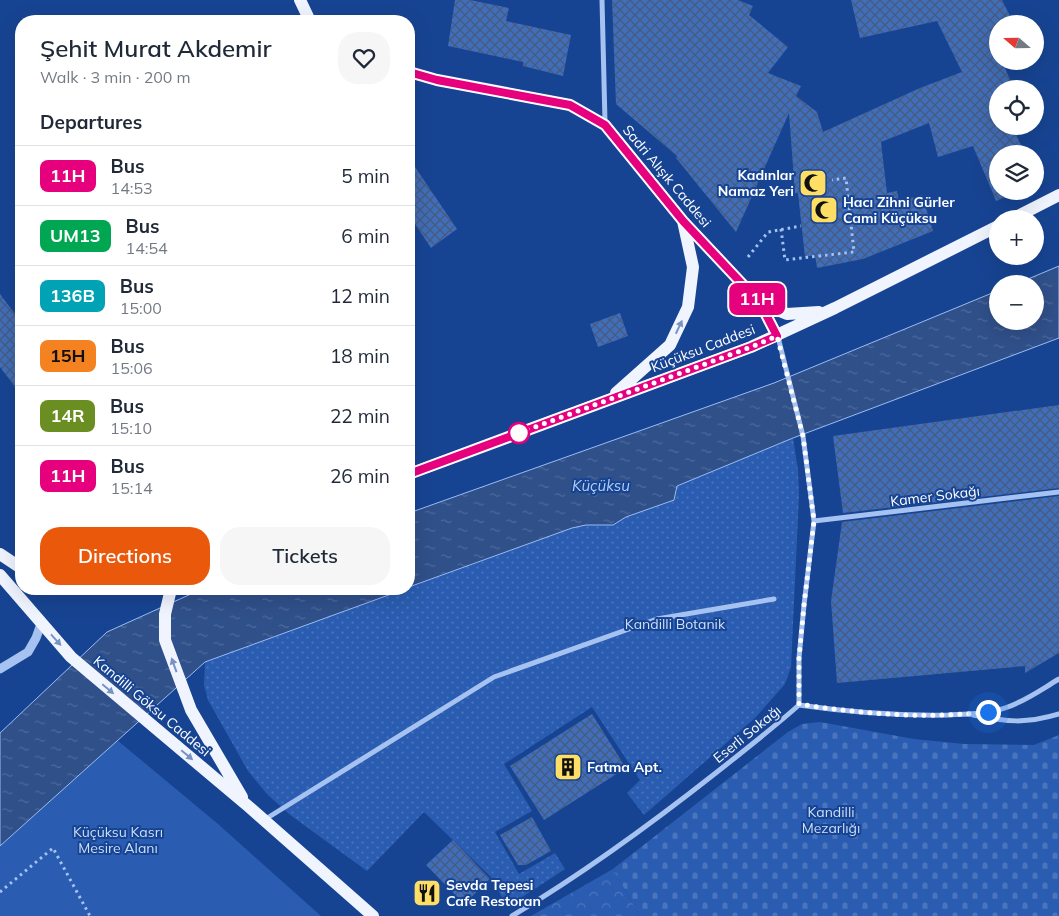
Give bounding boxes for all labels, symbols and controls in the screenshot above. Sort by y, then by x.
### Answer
north arrow [989,15,1044,70]
map controls [989,15,1044,330]
button: heart [338,32,390,84]
text: Şehit Murat Akdemir [40,33,271,63]
text: Walk · 3 min · 200 m [40,67,191,87]
button: locate [989,80,1044,135]
text: Departures [40,110,142,134]
street label: Sadri Alışık Caddesi [619,121,715,231]
button: layers [989,145,1044,200]
text: Bus [111,154,145,178]
text: 11H [50,164,86,187]
text: 5 min [341,164,390,188]
place label: Kadınlar Namaz Yeri [718,166,794,200]
mosque icon: Kadınlar Namaz Yeri [798,168,828,198]
text: 14:53 [111,178,153,198]
place label: Hacı Zihni Gürler Cami Küçüksu [843,193,955,227]
mosque icon: Hacı Zihni Gürler Cami Küçüksu [809,195,839,225]
button: + [989,210,1044,265]
text: Bus [126,214,160,238]
text: UM13 [50,224,101,247]
text: 6 min [341,224,390,248]
text: 14:54 [126,238,168,258]
text: Bus [120,274,154,298]
button: − [989,275,1044,330]
line badge: 11H [728,283,786,315]
text: 136B [50,284,95,307]
text: 12 min [330,284,390,308]
text: 11H [739,287,775,310]
text: 15:00 [120,298,162,318]
street label: Küçüksu Caddesi [648,320,758,376]
one-way arrow [674,320,683,335]
text: Bus [111,334,145,358]
text: 15H [50,344,86,367]
text: 18 min [330,344,390,368]
text: 15:06 [111,358,153,378]
text: Bus [110,394,144,418]
text: 14R [50,404,85,427]
text: 22 min [330,404,390,428]
text: 15:10 [110,418,152,438]
unlabelled marker [508,422,530,444]
text: Bus [111,454,145,478]
text: 11H [50,464,86,487]
text: 26 min [330,464,390,488]
water label: Küçüksu [572,476,630,495]
text: 15:14 [111,478,153,498]
street label: Kamer Sokağı [889,482,981,510]
button: Directions [40,527,210,585]
button: Tickets [220,527,390,585]
park label: Kandilli Botanik [625,615,726,633]
one-way arrow [50,634,62,646]
street label: Kandilli Göksu Caddesi [90,652,214,760]
one-way arrow [170,657,177,672]
one-way arrow [101,683,114,694]
your location [976,700,1001,725]
street label: Eserli Sokağı [709,701,785,767]
one-way arrow [181,750,194,761]
building icon: Fatma Apt. [553,752,583,782]
place label: Fatma Apt. [587,758,662,776]
park label: Kandilli Mezarlığı [802,803,860,837]
park label: Küçüksu Kasrı Mesire Alanı [73,823,163,857]
place label: Sevda Tepesi Cafe Restoran [446,876,541,910]
restaurant icon: Sevda Tepesi Cafe Restoran [412,878,442,908]

